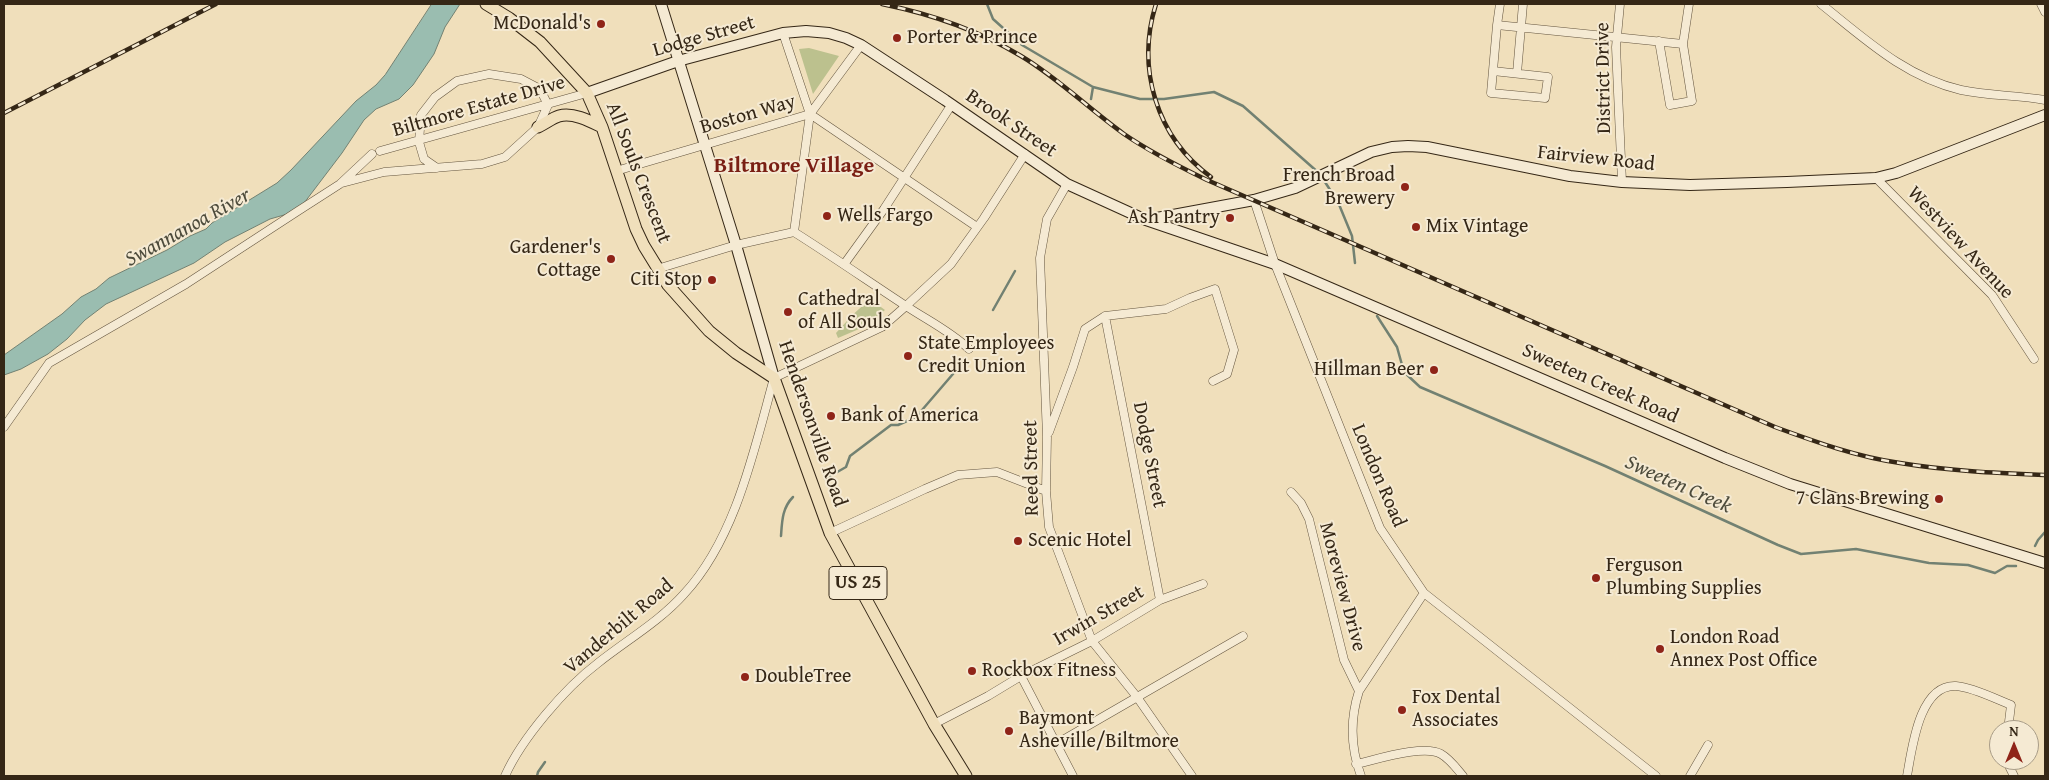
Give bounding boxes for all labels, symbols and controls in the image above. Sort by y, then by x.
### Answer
street label: Lodge Street [650,11,758,63]
place label: McDonald's [493,12,591,36]
marker: McDonald's [595,18,607,30]
street label: District Drive [1591,22,1617,134]
place label: Porter & Prince [907,26,1037,50]
marker: Porter & Prince [891,32,903,44]
street label: Biltmore Estate Drive [390,71,568,143]
street label: Brook Street [961,85,1061,163]
street label: Boston Way [698,90,798,140]
street label: All Souls Crescent [600,99,676,247]
street label: Fairview Road [1536,141,1656,177]
district label: Biltmore Village [714,153,874,179]
place label: French Broad Brewery [1283,164,1395,211]
marker: French Broad Brewery [1399,181,1411,193]
street label: Westview Avenue [1902,182,2018,304]
water label: Swannanoa River [121,183,255,273]
place label: Wells Fargo [837,204,933,228]
place label: Ash Pantry [1128,206,1220,230]
marker: Wells Fargo [821,210,833,222]
marker: Ash Pantry [1224,212,1236,224]
place label: Mix Vintage [1426,215,1528,239]
marker: Mix Vintage [1410,221,1422,233]
place label: Gardener's Cottage [510,236,601,283]
marker: Gardener's Cottage [605,253,617,265]
place label: Citi Stop [631,268,702,292]
marker: Citi Stop [706,274,718,286]
place label: Cathedral of All Souls [798,288,891,335]
marker: Cathedral of All Souls [782,306,794,318]
place label: State Employees Credit Union [918,332,1054,379]
street label: Hendersonville Road [772,338,852,510]
street label: Sweeten Creek Road [1518,339,1682,429]
marker: State Employees Credit Union [902,350,914,362]
place label: Hillman Beer [1314,358,1424,382]
marker: Hillman Beer [1428,364,1440,376]
street label: Dodge Street [1127,400,1171,510]
place label: Bank of America [841,404,979,428]
marker: Bank of America [825,410,837,422]
street label: Reed Street [1019,420,1045,516]
street label: London Road [1346,421,1410,531]
water label: Sweeten Creek [1621,450,1735,520]
place label: 7 Clans Brewing [1796,487,1929,511]
marker: 7 Clans Brewing [1933,493,1945,505]
street label: Moreview Drive [1313,520,1371,654]
place label: Scenic Hotel [1028,529,1132,553]
marker: Scenic Hotel [1012,535,1024,547]
place label: Ferguson Plumbing Supplies [1606,554,1762,601]
road number: US 25 [829,566,887,600]
marker: Ferguson Plumbing Supplies [1590,572,1602,584]
street label: Vanderbilt Road [559,574,679,680]
street label: Irwin Street [1050,580,1148,652]
place label: London Road Annex Post Office [1670,626,1817,673]
marker: London Road Annex Post Office [1654,643,1666,655]
place label: Rockbox Fitness [982,659,1116,683]
place label: DoubleTree [755,665,851,689]
marker: Rockbox Fitness [966,665,978,677]
marker: DoubleTree [739,671,751,683]
place label: Fox Dental Associates [1412,686,1500,733]
marker: Fox Dental Associates [1396,704,1408,716]
place label: Baymont Asheville/Biltmore [1019,707,1179,754]
north arrow [1989,720,2039,770]
text: N [2009,721,2019,741]
marker: Baymont Asheville/Biltmore [1003,725,1015,737]

